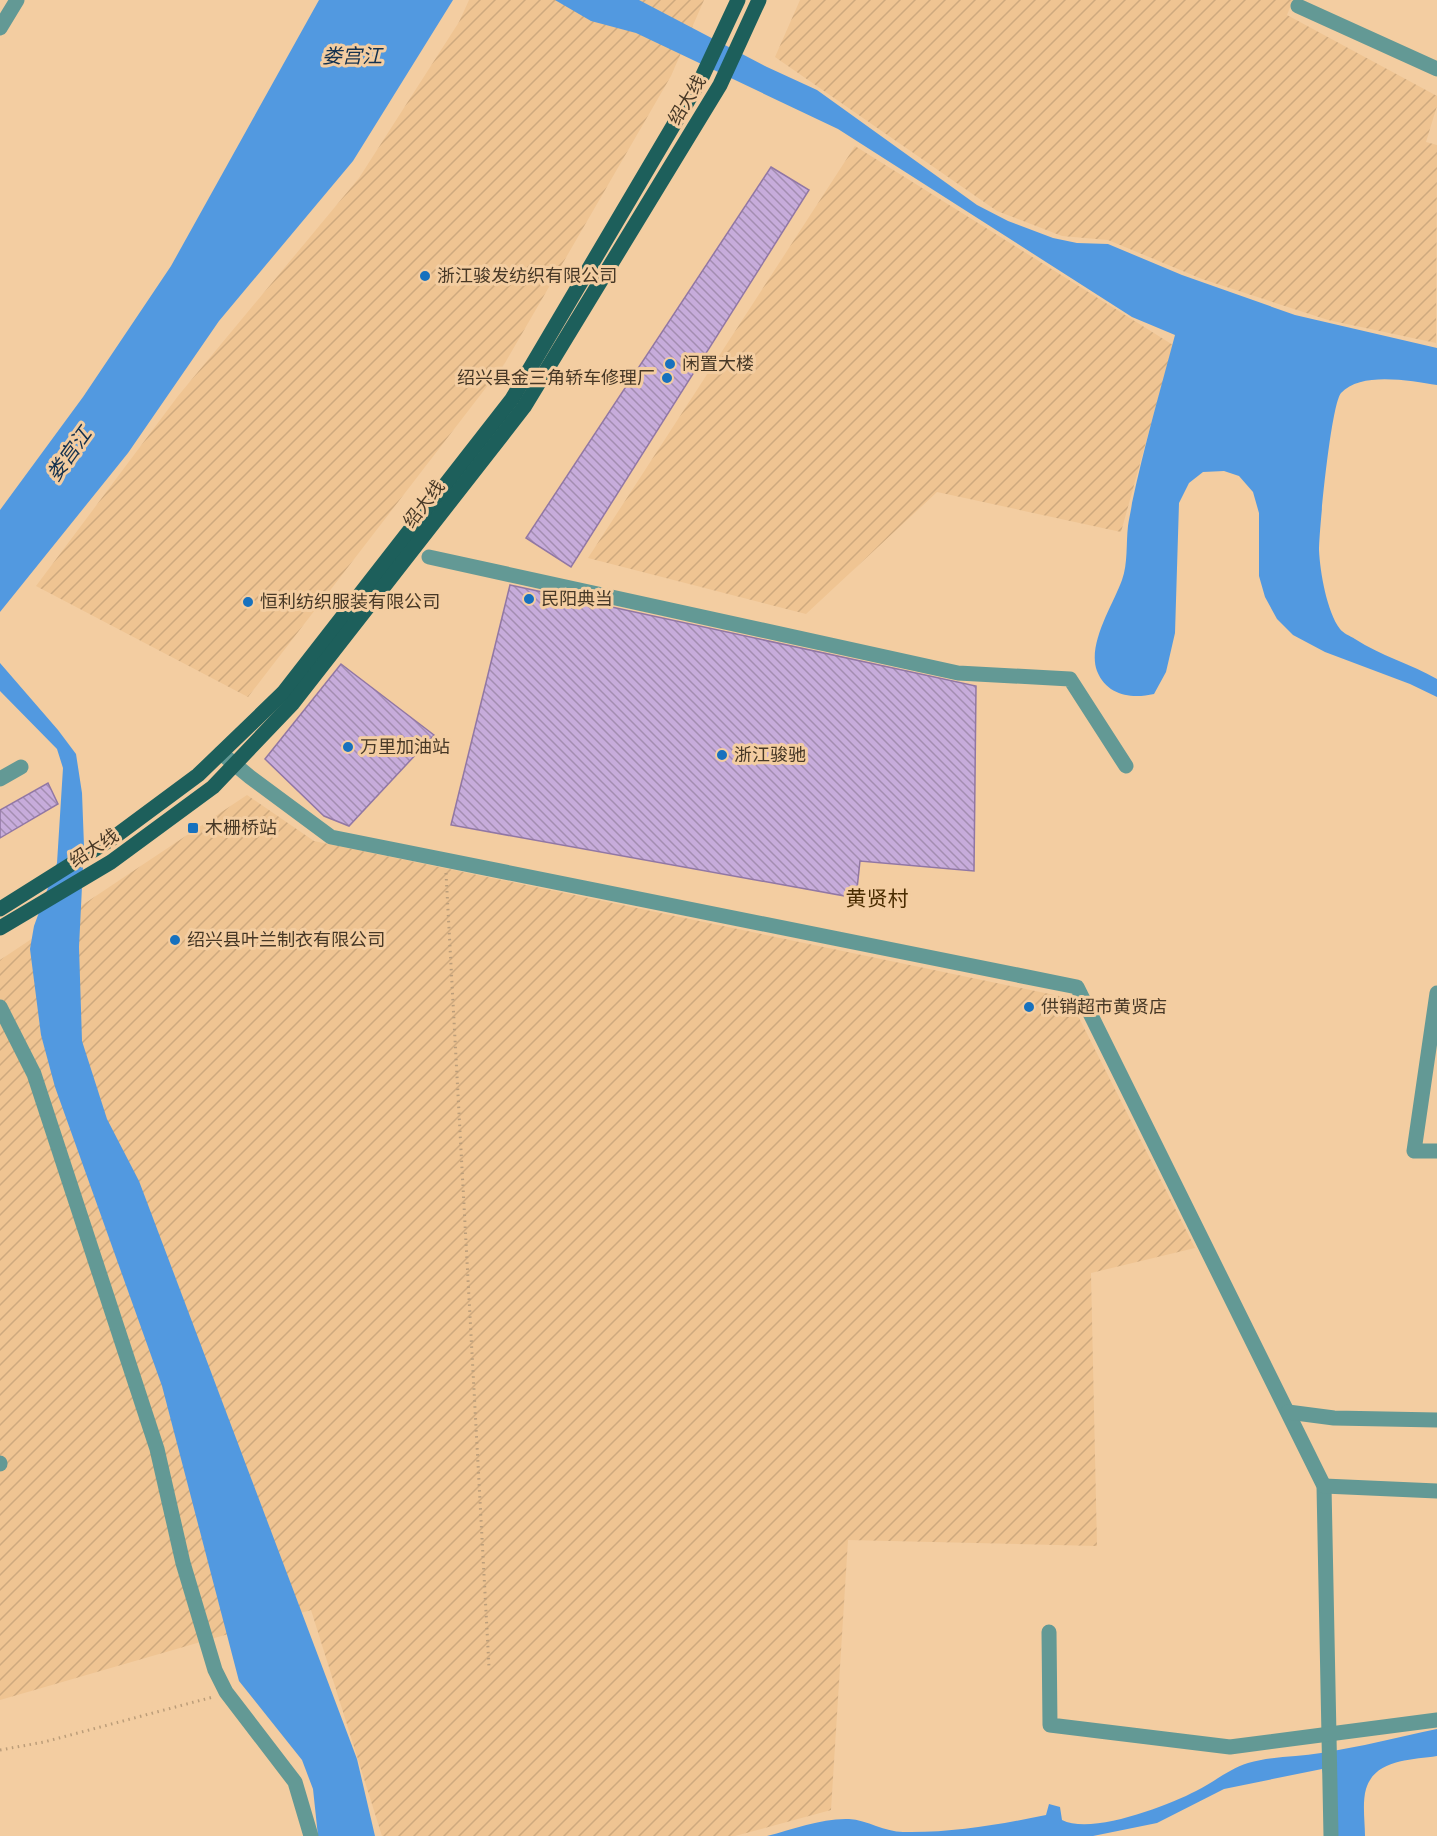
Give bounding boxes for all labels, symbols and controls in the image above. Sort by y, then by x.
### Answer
water label: 娄宫江 [322,42,384,71]
street label: 绍大线 [662,70,712,130]
place label: 浙江骏发纺织有限公司 [437,263,617,289]
marker: 浙江骏发纺织有限公司 [418,269,432,283]
place label: 闲置大楼 [682,351,754,377]
marker: 闲置大楼 [663,357,677,371]
place label: 绍兴县金三角轿车修理厂 [457,365,655,391]
marker: 绍兴县金三角轿车修理厂 [660,371,674,385]
water label: 娄宫江 [40,420,100,487]
street label: 绍大线 [397,475,451,533]
place label: 民阳典当 [541,586,613,612]
place label: 恒利纺织服装有限公司 [260,589,440,615]
marker: 民阳典当 [522,592,536,606]
marker: 恒利纺织服装有限公司 [241,595,255,609]
place label: 万里加油站 [360,734,450,760]
marker: 万里加油站 [341,740,355,754]
place label: 浙江骏驰 [734,742,806,768]
marker: 浙江骏驰 [715,748,729,762]
place label: 木栅桥站 [205,815,277,841]
marker: 木栅桥站 [186,821,200,835]
street label: 绍大线 [64,822,124,874]
district label: 黄贤村 [846,884,909,914]
place label: 绍兴县叶兰制衣有限公司 [187,927,385,953]
marker: 绍兴县叶兰制衣有限公司 [168,933,182,947]
place label: 供销超市黄贤店 [1041,994,1167,1020]
marker: 供销超市黄贤店 [1022,1000,1036,1014]

